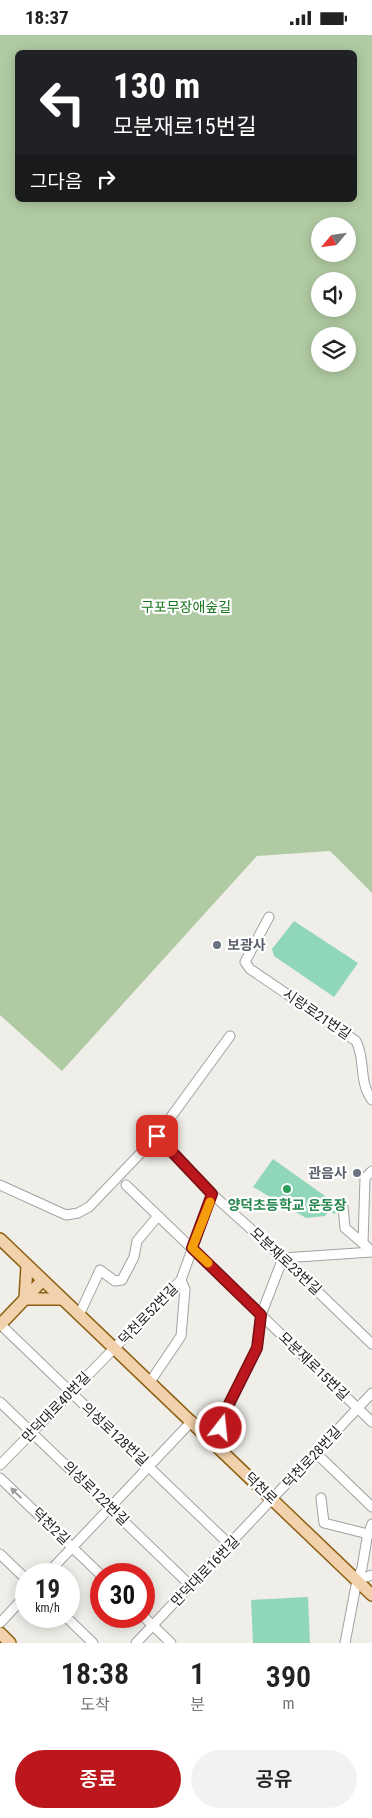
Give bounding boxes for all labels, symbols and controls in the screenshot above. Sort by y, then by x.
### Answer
text: 18:37 [25,6,69,29]
text: 130 m [113,66,200,107]
icon: left [30,70,95,135]
text: 모분재로15번길 [113,114,256,139]
icon: right [92,165,120,193]
text: 그다음 [30,170,82,193]
north arrow [311,217,356,263]
map controls [311,217,356,372]
button: sound [311,272,356,317]
button: layers [311,327,356,372]
park label: 구포무장애숲길 [141,599,231,615]
place label: 보광사 [227,937,266,953]
marker: 보광사 [211,939,223,951]
street label: 시랑로21번길 [280,985,354,1043]
pin [136,1115,178,1157]
icon: arrive [143,1122,171,1150]
place label: 관음사 [308,1165,347,1181]
marker: 관음사 [351,1167,363,1179]
marker: 양덕초등학교 운동장 [281,1183,293,1195]
place label: 양덕초등학교 운동장 [227,1197,347,1213]
street label: 모분재로23번길 [247,1224,325,1298]
street label: 덕천로52번길 [115,1280,181,1348]
street label: 모분재로15번길 [276,1329,352,1403]
street label: 만덕대로40번길 [19,1369,93,1445]
street label: 의성로128번길 [78,1399,152,1469]
position arrow [194,1401,246,1453]
street label: 덕천로28번길 [279,1423,345,1491]
street label: 의성로122번길 [60,1458,132,1528]
street label: 덕천로 [242,1469,281,1507]
one-way arrow [10,1487,22,1499]
street label: 덕천2길 [29,1504,73,1548]
street label: 만덕대로16번길 [168,1533,242,1609]
speed limit sign: 30 [90,1563,155,1628]
text: 19 [35,1575,60,1604]
text: km/h [35,1601,60,1615]
text: 18:38 [61,1656,129,1691]
text: 1 [190,1656,205,1691]
text: 390 [266,1659,311,1694]
text: m [282,1694,295,1713]
text: 도착 [80,1695,110,1714]
text: 분 [190,1695,205,1714]
button: 종료 [15,1750,181,1808]
button: 공유 [191,1750,357,1808]

